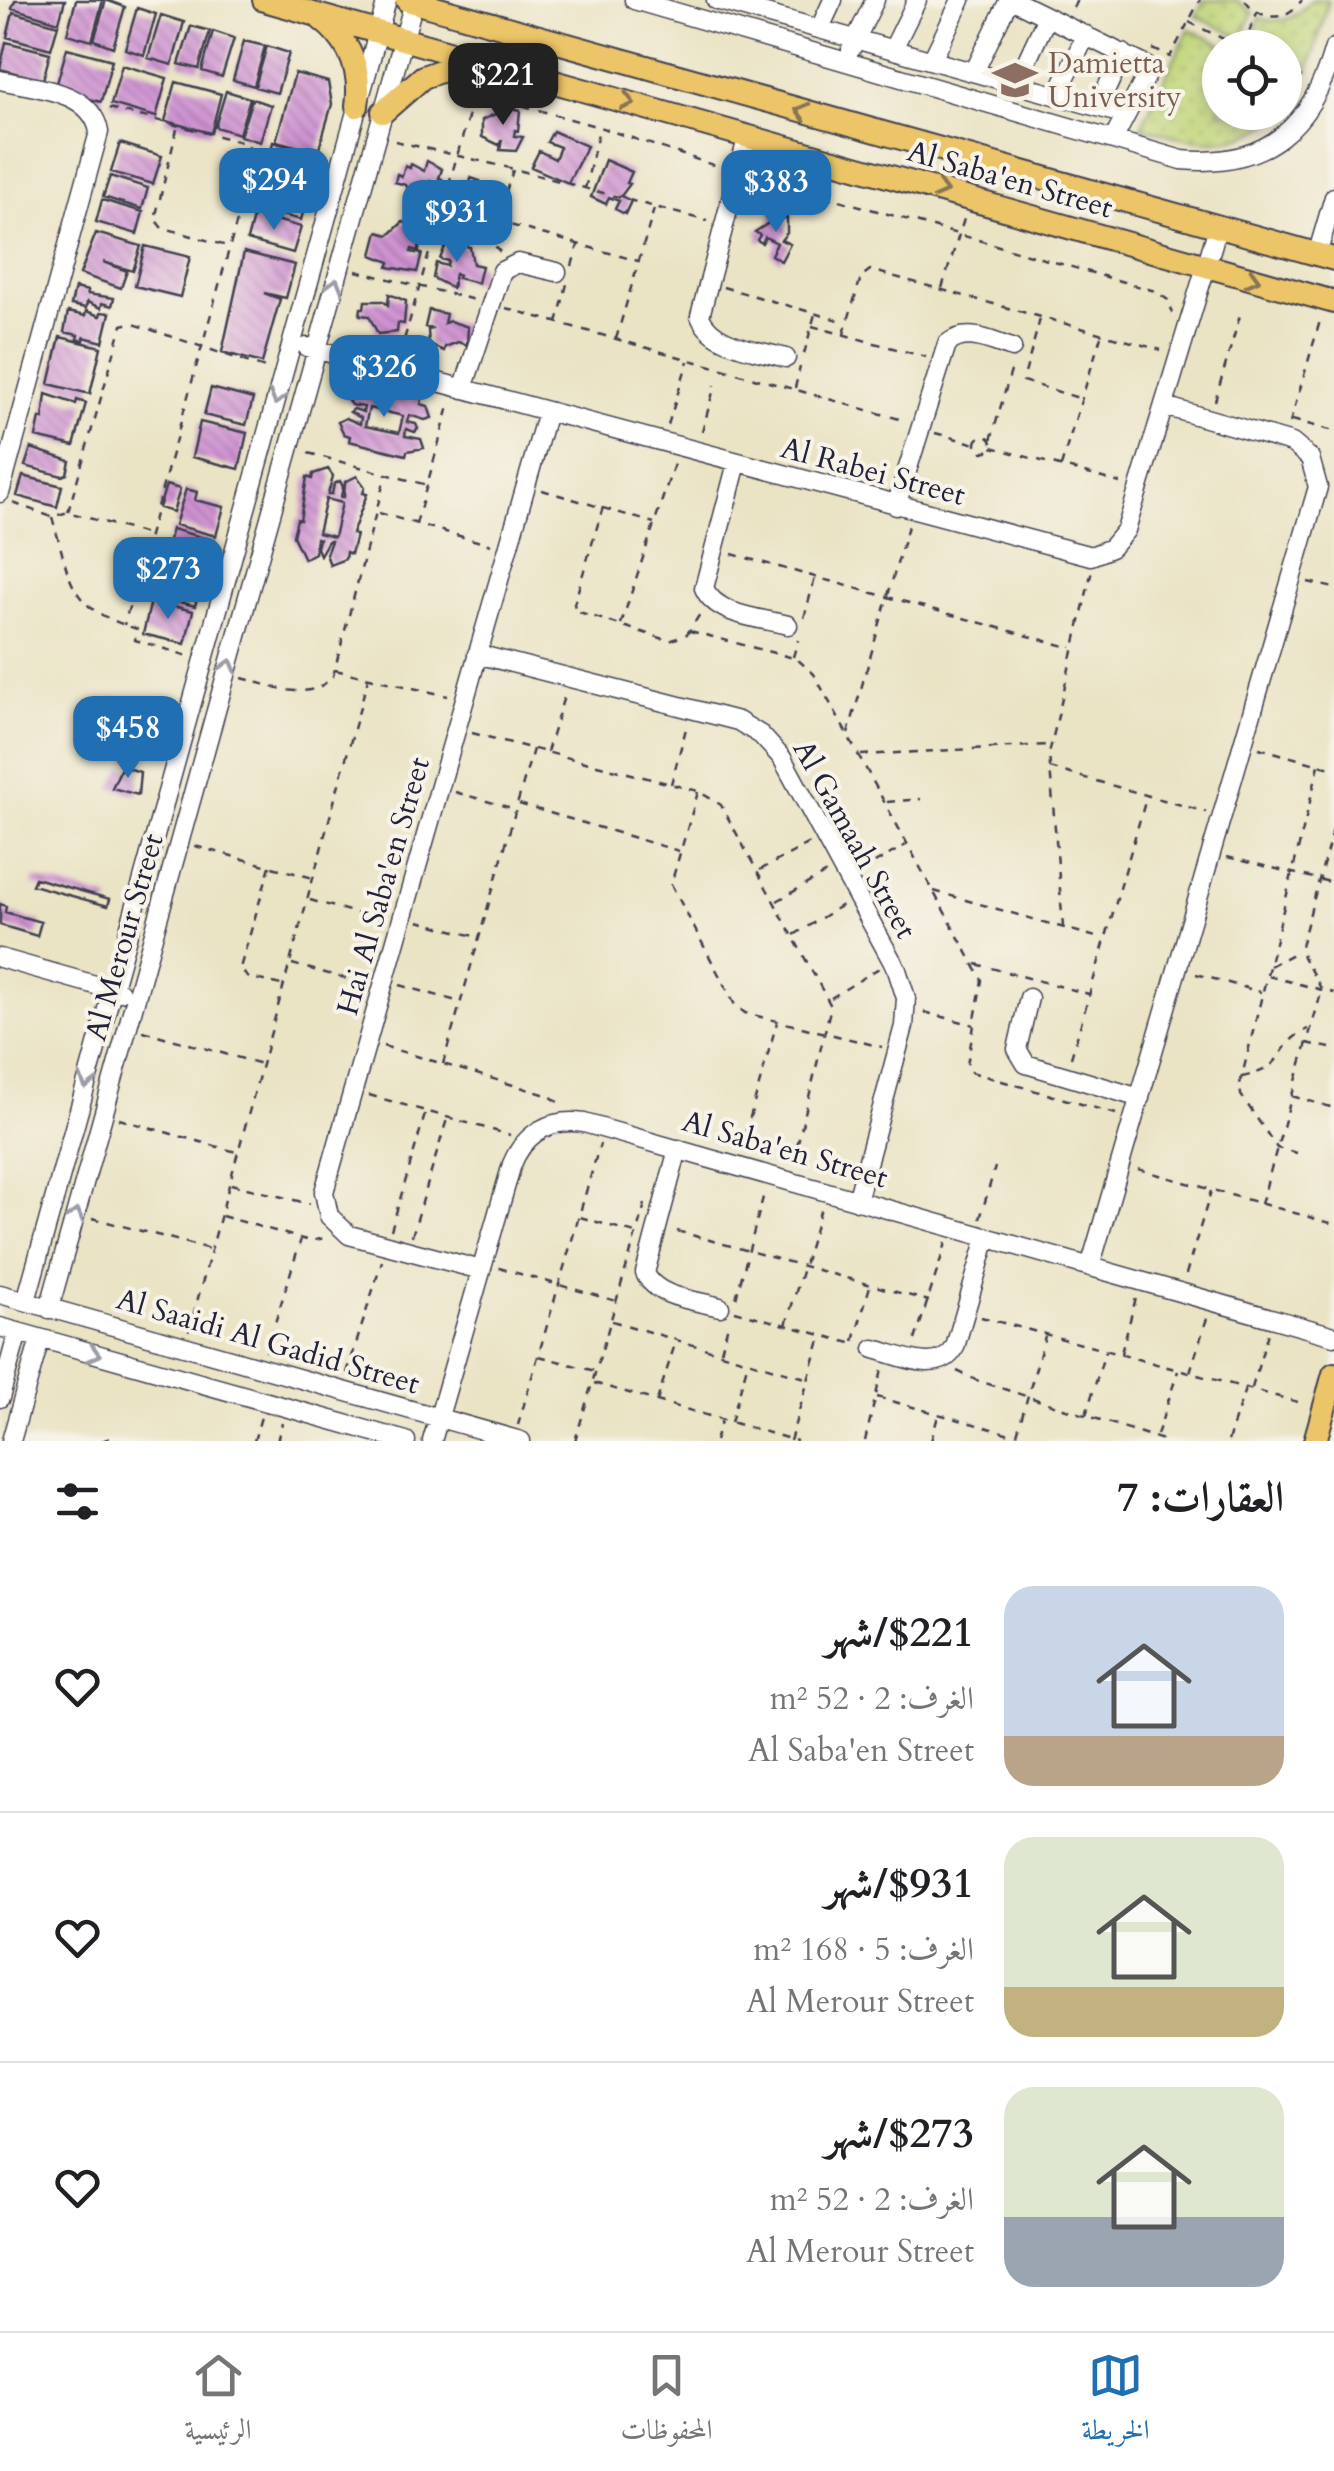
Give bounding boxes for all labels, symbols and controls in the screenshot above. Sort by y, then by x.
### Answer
map controls [1202,30,1302,130]
button: locate [1202,30,1302,130]
pin: $221 [444,43,562,128]
place label: Damietta University [1048,43,1182,118]
text: $221 [470,53,536,97]
school or university icon: Damietta University [991,56,1039,104]
one-way arrow [619,90,636,111]
one-way arrow [794,101,811,122]
street label: Al Saba'en Street [902,131,1118,229]
pin: $294 [215,148,333,233]
pin: $383 [717,150,835,235]
text: $294 [241,158,307,202]
text: $383 [743,160,809,204]
one-way arrow [931,179,949,200]
pin: $931 [398,180,516,265]
text: $931 [424,190,490,234]
one-way arrow [1244,267,1261,288]
one-way arrow [323,277,344,294]
pin: $326 [325,335,443,420]
text: $326 [351,345,417,389]
one-way arrow [268,388,289,405]
street label: Al Rabei Street [776,427,970,516]
pin: $273 [109,537,227,622]
text: $273 [135,547,201,591]
one-way arrow [217,658,238,675]
pin: $458 [69,696,187,781]
text: $458 [95,706,161,750]
street label: Al Gamaah Street [783,732,926,947]
street label: Hai Al Saba'en Street [327,752,440,1020]
street label: Al Merour Street [75,828,174,1046]
one-way arrow [78,1073,99,1090]
street label: Al Saba'en Street [677,1101,893,1199]
one-way arrow [64,1207,85,1224]
street label: Al Saaidi Al Gadid Street [112,1279,425,1404]
one-way arrow [85,1342,102,1363]
text: العقارات: 7 [1117,1469,1284,1526]
icon: filters [50,1474,105,1529]
text: $221/شهر [825,1604,974,1661]
icon: home [1084,1626,1204,1746]
icon: heart [50,1659,105,1714]
text: الغرف: 2 · 52 m² [770,1677,974,1721]
text: Al Saba'en Street [748,1729,974,1773]
text: $931/شهر [825,1855,974,1912]
icon: home [1084,1877,1204,1997]
icon: heart [50,1910,105,1965]
text: الغرف: 5 · 168 m² [753,1928,974,1972]
text: Al Merour Street [746,1980,974,2024]
text: $273/شهر [825,2105,974,2162]
icon: home [1084,2127,1204,2247]
icon: heart [50,2160,105,2215]
text: الغرف: 2 · 52 m² [770,2178,974,2222]
text: Al Merour Street [746,2230,974,2274]
tab: الرئيسية [184,2348,252,2457]
tab: المحفوظات [620,2348,713,2457]
tab: الخريطة [1081,2348,1150,2457]

